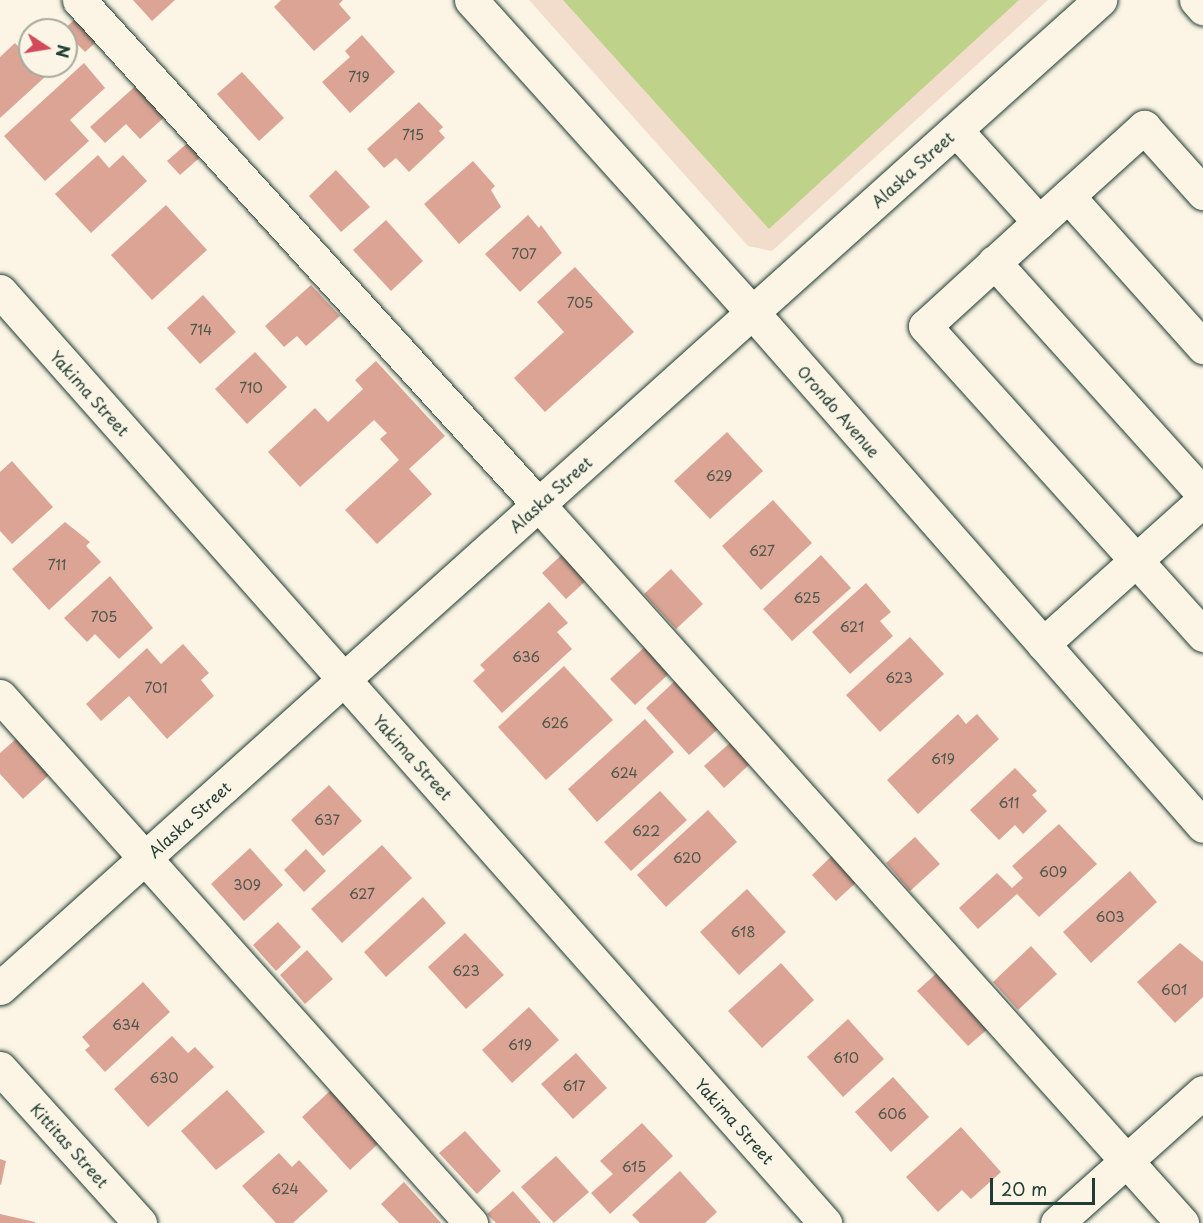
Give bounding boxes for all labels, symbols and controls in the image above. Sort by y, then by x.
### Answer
north arrow [18,18,78,78]
text: N [51,43,77,60]
house number: 719 [348,69,370,85]
street label: Alaska Street [866,126,958,212]
house number: 715 [402,127,424,143]
house number: 707 [511,246,537,262]
house number: 705 [567,295,593,311]
house number: 714 [190,322,212,338]
street label: Yakima Street [46,346,134,440]
street label: Orondo Avenue [794,361,884,461]
house number: 710 [239,380,263,396]
street label: Alaska Street [504,451,596,537]
house number: 629 [706,468,732,484]
house number: 627 [749,543,775,559]
house number: 711 [48,557,66,573]
house number: 625 [793,590,821,606]
house number: 705 [91,609,117,625]
house number: 621 [840,619,864,635]
house number: 636 [512,649,540,665]
house number: 623 [885,670,913,686]
house number: 701 [144,680,168,696]
street label: Yakima Street [369,710,457,804]
house number: 626 [541,715,569,731]
house number: 619 [931,751,955,767]
house number: 624 [610,765,638,781]
street label: Alaska Street [143,776,235,862]
house number: 611 [998,795,1020,811]
house number: 637 [314,812,340,828]
house number: 622 [632,823,660,839]
house number: 620 [673,850,701,866]
house number: 609 [1039,864,1067,880]
house number: 309 [233,877,261,893]
house number: 627 [349,886,375,902]
house number: 603 [1096,909,1124,925]
house number: 618 [731,924,755,940]
house number: 623 [452,963,480,979]
house number: 601 [1161,982,1187,998]
house number: 634 [112,1017,140,1033]
house number: 619 [508,1037,532,1053]
house number: 610 [833,1050,859,1066]
house number: 630 [149,1070,179,1086]
street label: Yakima Street [691,1074,779,1168]
house number: 617 [562,1078,586,1094]
street label: Kittitas Street [26,1098,114,1192]
house number: 606 [877,1106,907,1122]
house number: 615 [622,1159,646,1175]
scale bar [993,1166,1098,1204]
text: 20 m [1001,1175,1047,1202]
house number: 624 [271,1181,299,1197]

